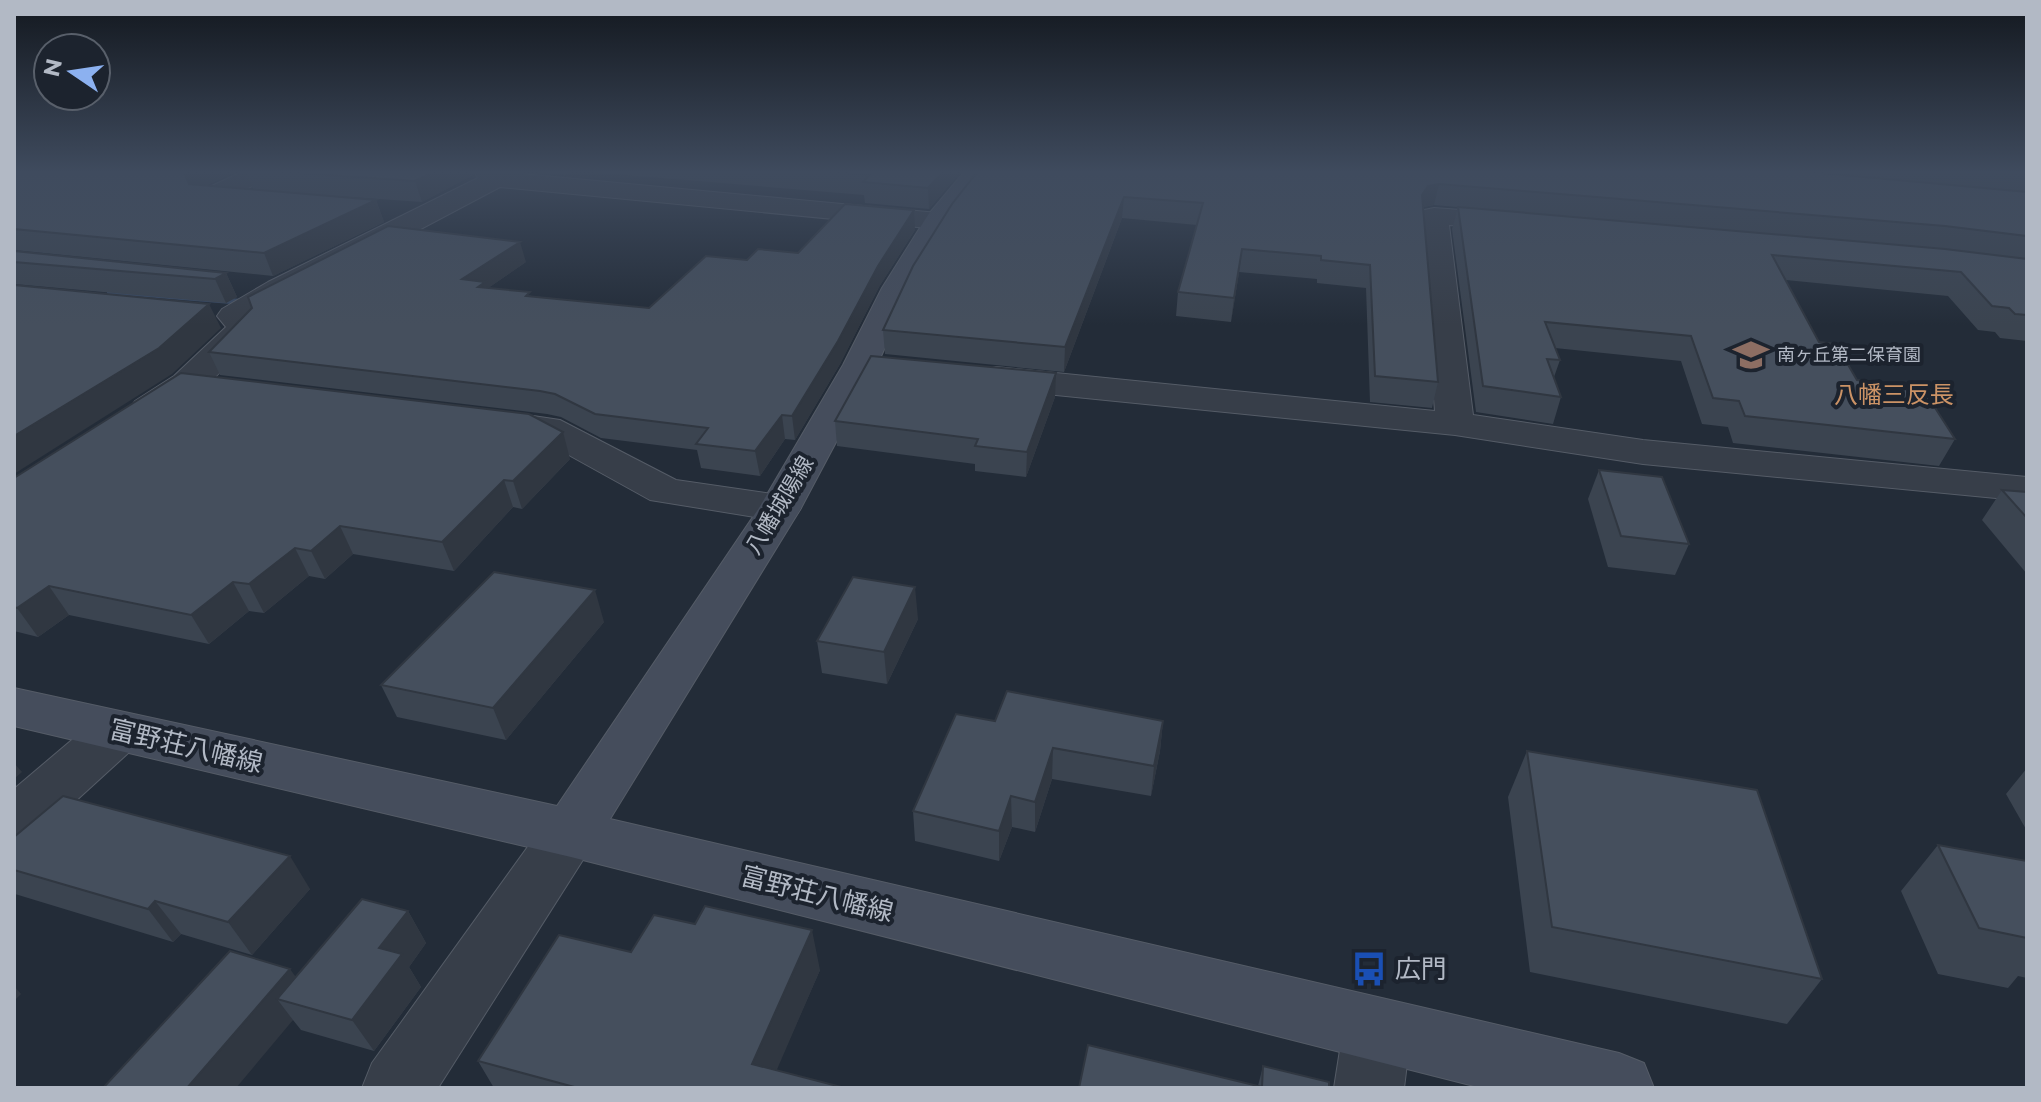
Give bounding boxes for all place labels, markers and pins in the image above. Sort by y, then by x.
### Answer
school or university icon: 南ヶ丘第二保育園 [1732,336,1770,374]
place label: 南ヶ丘第二保育園 [1777,344,1921,366]
bus stop icon: 広門 [1350,950,1388,988]
place label: 広門 [1395,953,1447,985]

